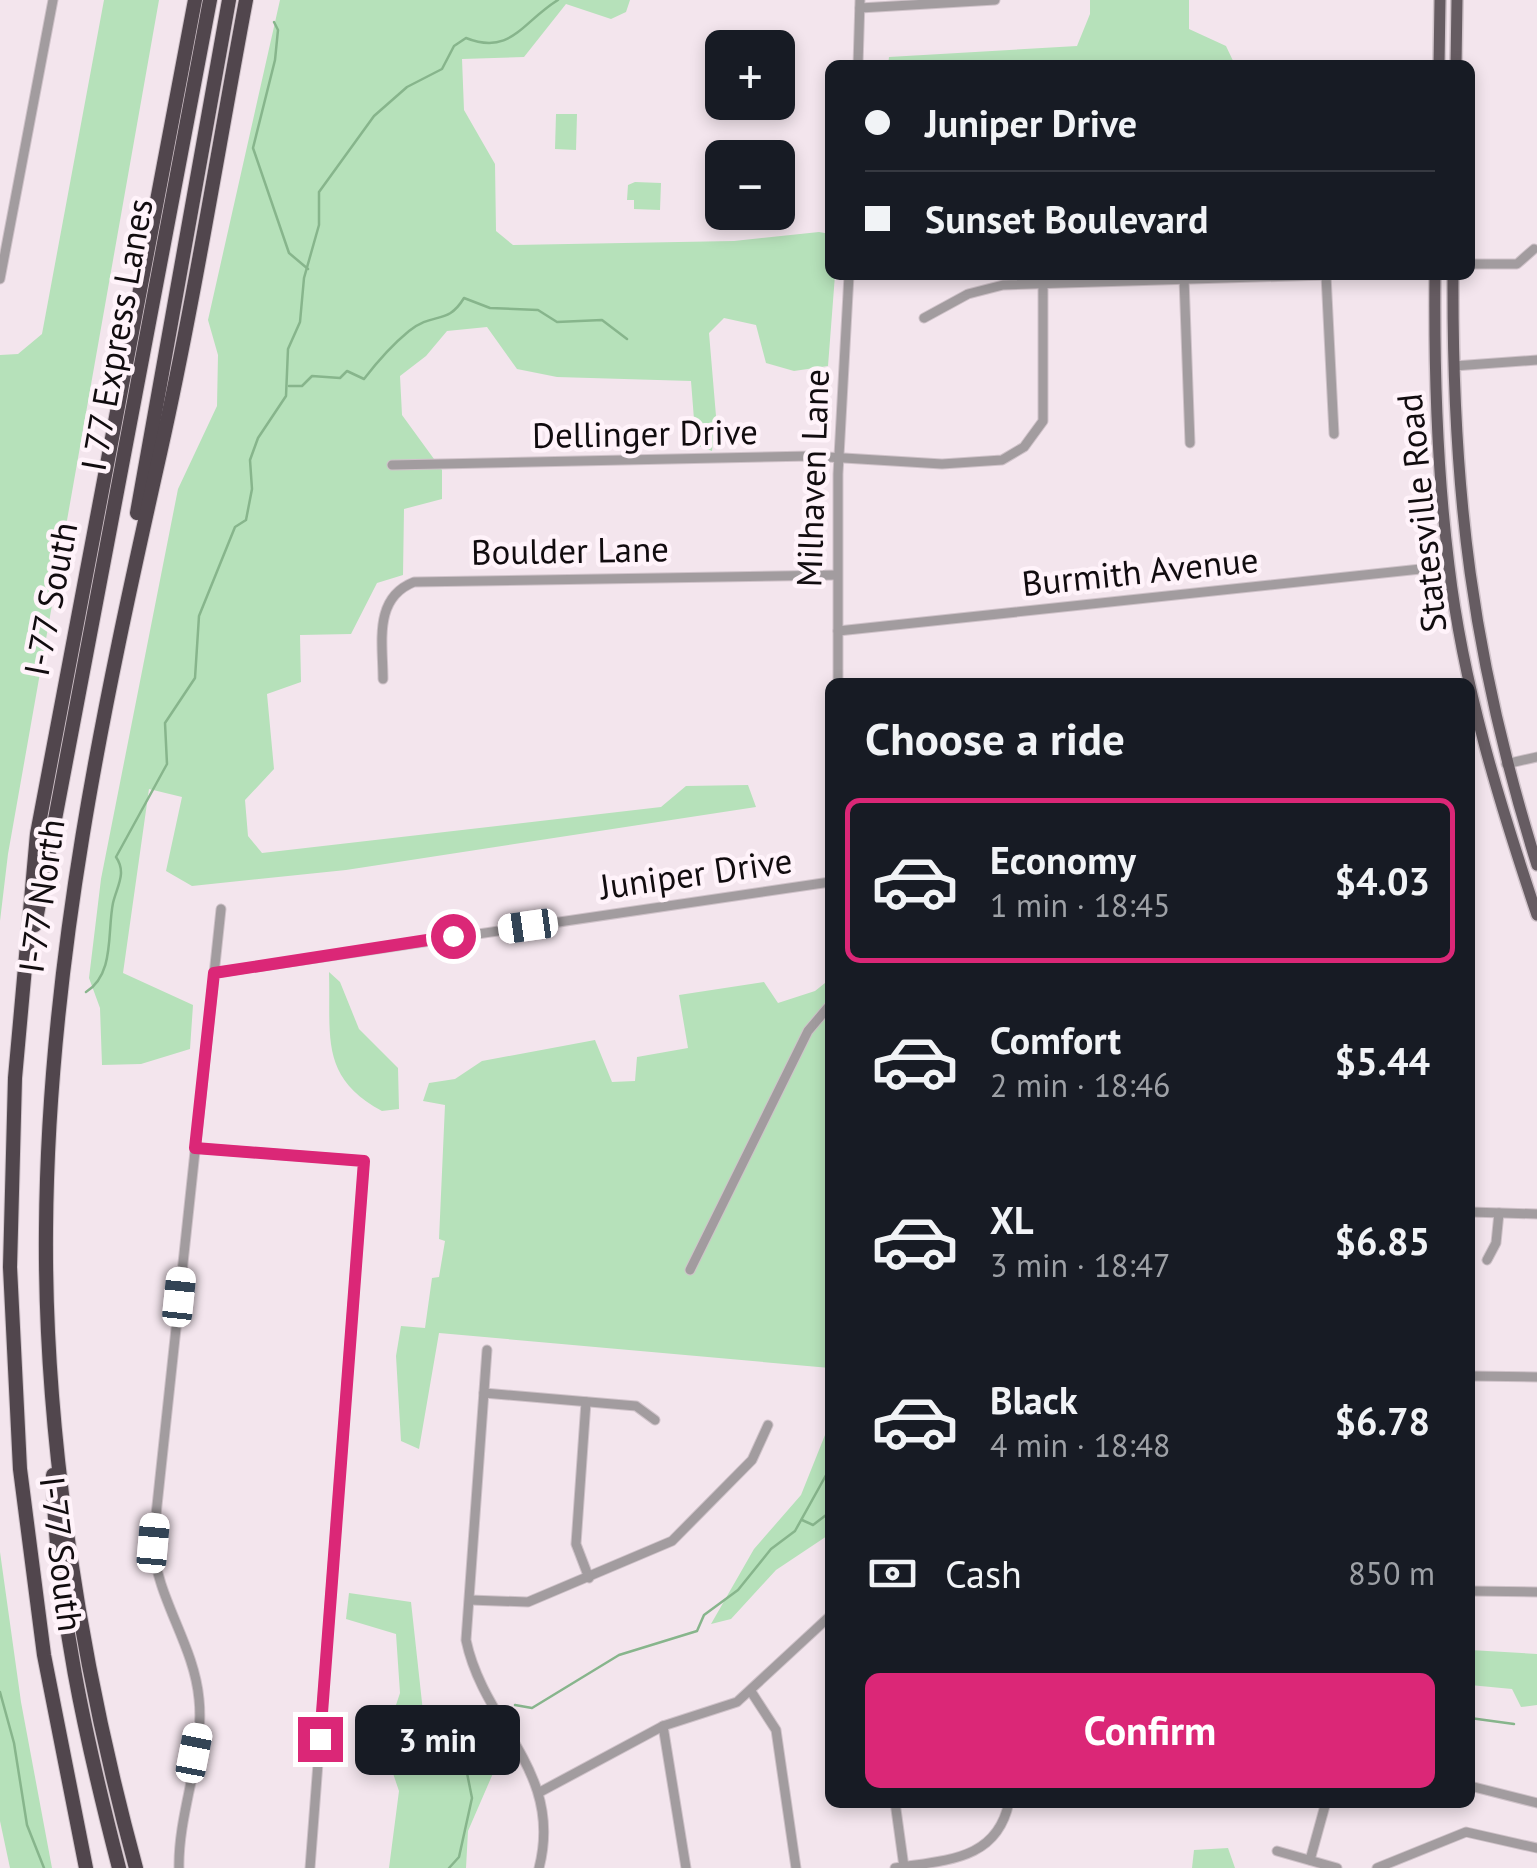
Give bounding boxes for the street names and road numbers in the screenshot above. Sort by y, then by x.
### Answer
street label: I 77 Express Lanes [69,195,163,475]
street label: Milhaven Lane [785,368,839,588]
street label: Statesville Road [1386,391,1456,635]
street label: Dellinger Drive [532,408,758,458]
street label: I-77 South [13,518,87,680]
street label: Boulder Lane [471,525,669,575]
street label: Burmith Avenue [1019,536,1260,606]
street label: I-77 North [7,816,75,976]
street label: Juniper Drive [595,837,795,910]
street label: I-77 South [30,1474,94,1634]

